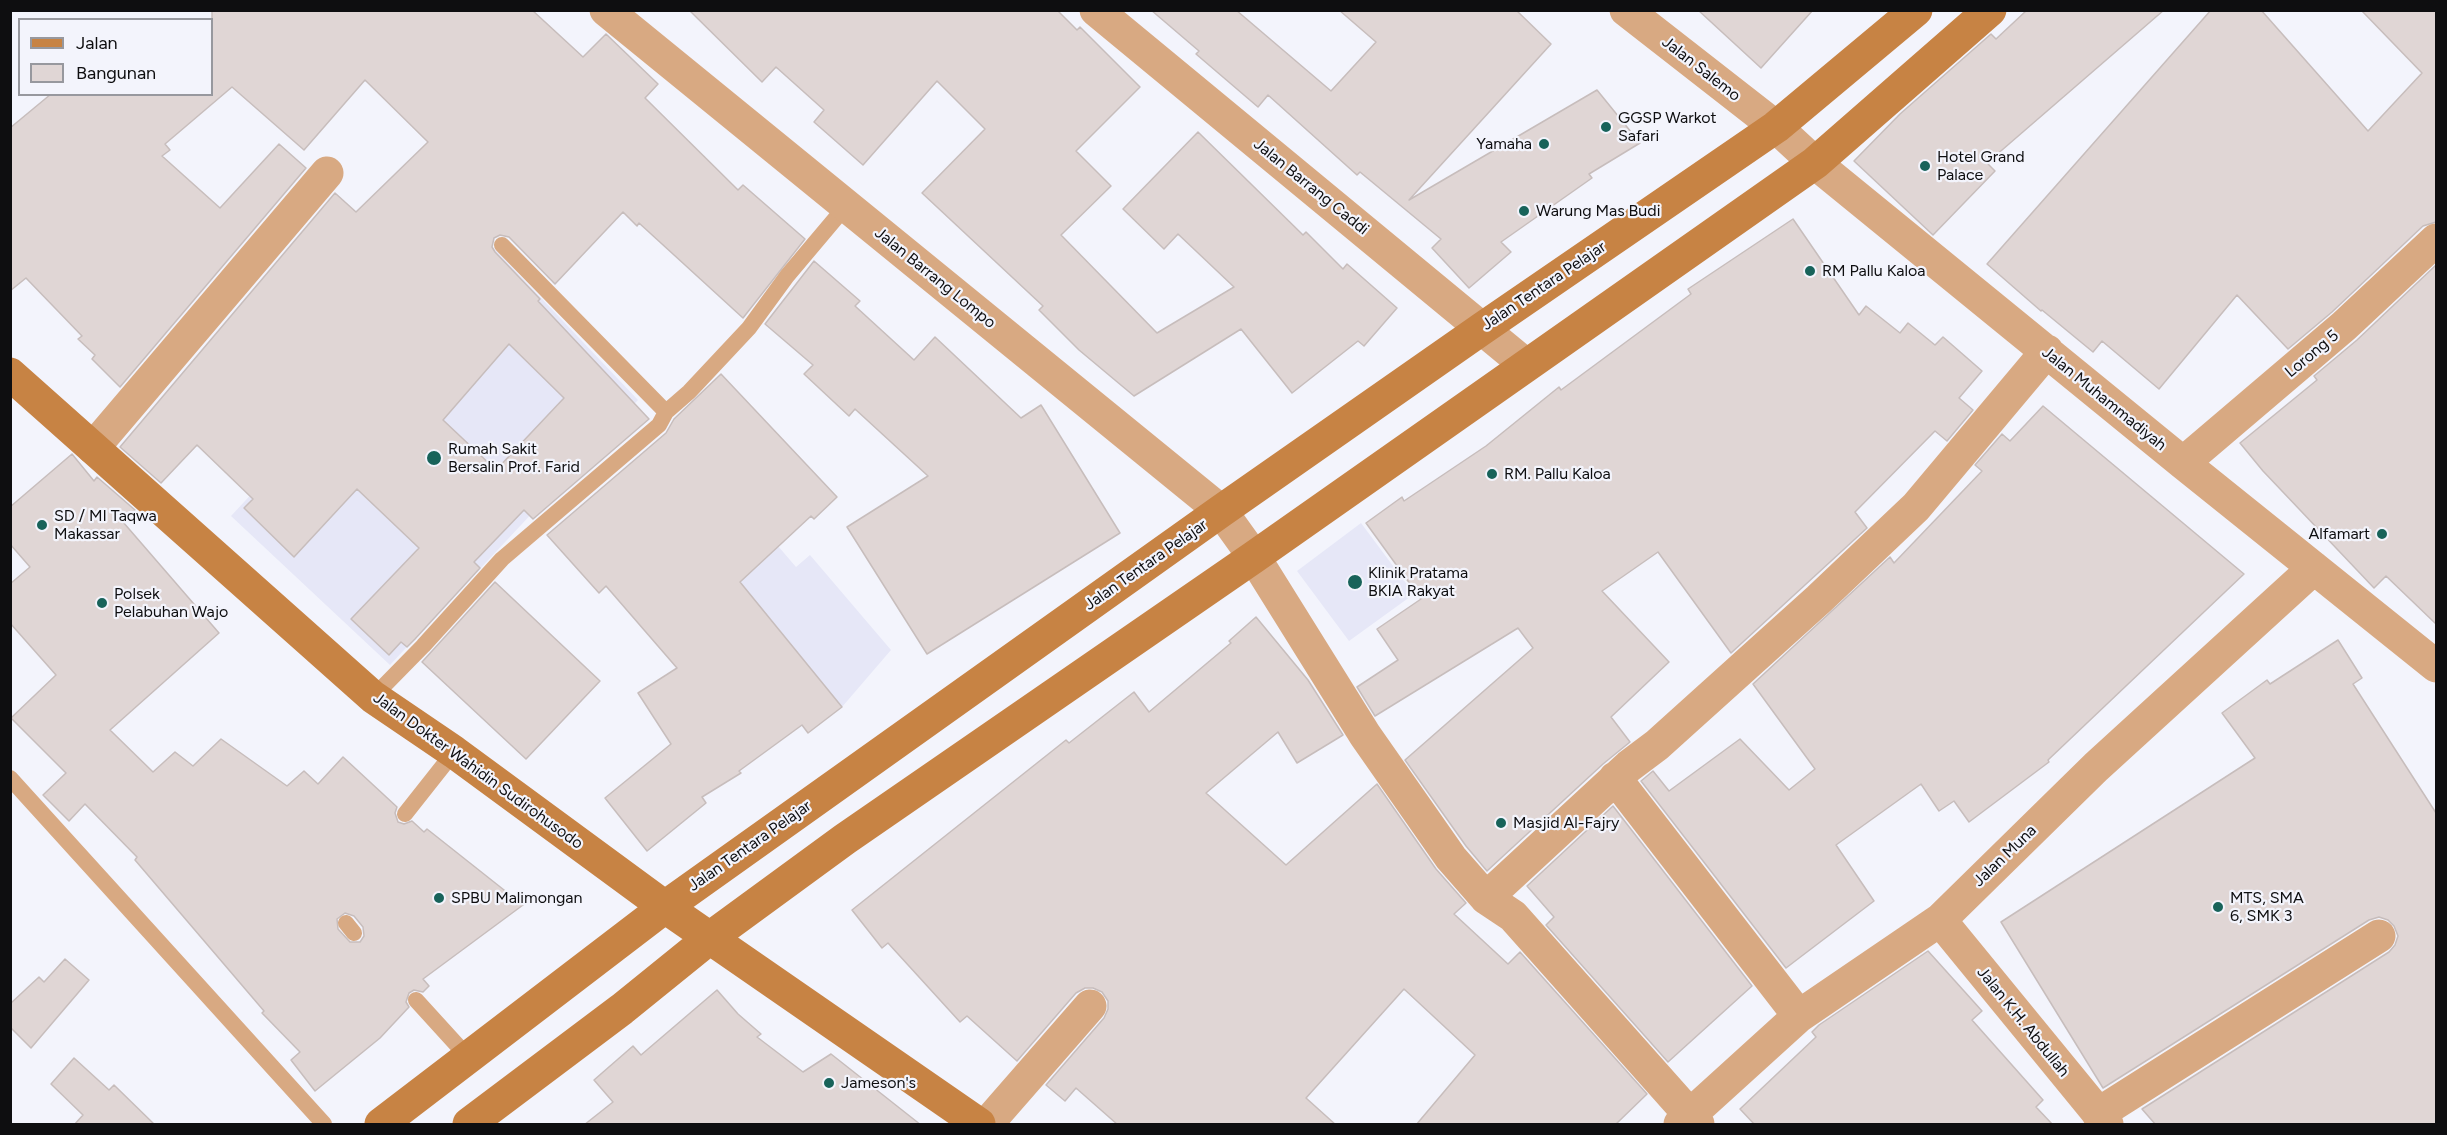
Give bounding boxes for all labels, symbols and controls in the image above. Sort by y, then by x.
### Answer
legend [18,18,213,96]
text: Jalan [76,32,118,54]
street label: Jalan Salemo [1658,32,1744,106]
text: Bangunan [76,62,156,84]
place label: GGSP Warkot Safari [1618,108,1717,146]
marker: GGSP Warkot Safari [1599,120,1613,134]
place label: Yamaha [1476,134,1532,154]
street label: Jalan Barrang Caddi [1250,135,1372,239]
marker: Yamaha [1537,137,1551,151]
place label: Hotel Grand Palace [1937,147,2025,185]
marker: Hotel Grand Palace [1918,159,1932,173]
place label: Warung Mas Budi [1536,201,1660,221]
marker: Warung Mas Budi [1517,204,1531,218]
street label: Jalan Barrang Lompo [871,223,999,333]
street label: Jalan Tentara Pelajar [1478,237,1610,335]
place label: RM Pallu Kaloa [1822,261,1925,281]
marker: RM Pallu Kaloa [1803,264,1817,278]
street label: Lorong 5 [2281,326,2343,382]
street label: Jalan Muhammadiyah [2038,343,2170,455]
place label: Rumah Sakit Bersalin Prof. Farid [448,439,580,477]
marker: Rumah Sakit Bersalin Prof. Farid [425,449,443,467]
place label: RM. Pallu Kaloa [1504,464,1611,484]
marker: RM. Pallu Kaloa [1485,467,1499,481]
place label: SD / MI Taqwa Makassar [54,506,157,544]
street label: Jalan Tentara Pelajar [1081,515,1211,615]
marker: SD / MI Taqwa Makassar [35,518,49,532]
place label: Alfamart [2308,524,2370,544]
marker: Alfamart [2375,527,2389,541]
place label: Klinik Pratama BKIA Rakyat [1368,563,1468,601]
marker: Klinik Pratama BKIA Rakyat [1346,573,1364,591]
place label: Polsek Pelabuhan Wajo [114,584,228,622]
marker: Polsek Pelabuhan Wajo [95,596,109,610]
street label: Jalan Dokter Wahidin Sudirohusodo [369,688,587,854]
street label: Jalan Tentara Pelajar [685,796,815,896]
place label: Masjid Al-Fajry [1513,813,1619,833]
marker: Masjid Al-Fajry [1494,816,1508,830]
street label: Jalan Muna [1969,821,2041,891]
place label: SPBU Malimongan [451,888,582,908]
place label: MTS, SMA 6, SMK 3 [2230,888,2304,926]
marker: SPBU Malimongan [432,891,446,905]
marker: MTS, SMA 6, SMK 3 [2211,900,2225,914]
street label: Jalan K.H. Abdullah [1973,963,2073,1081]
place label: Jameson's [841,1073,916,1093]
marker: Jameson's [822,1076,836,1090]

